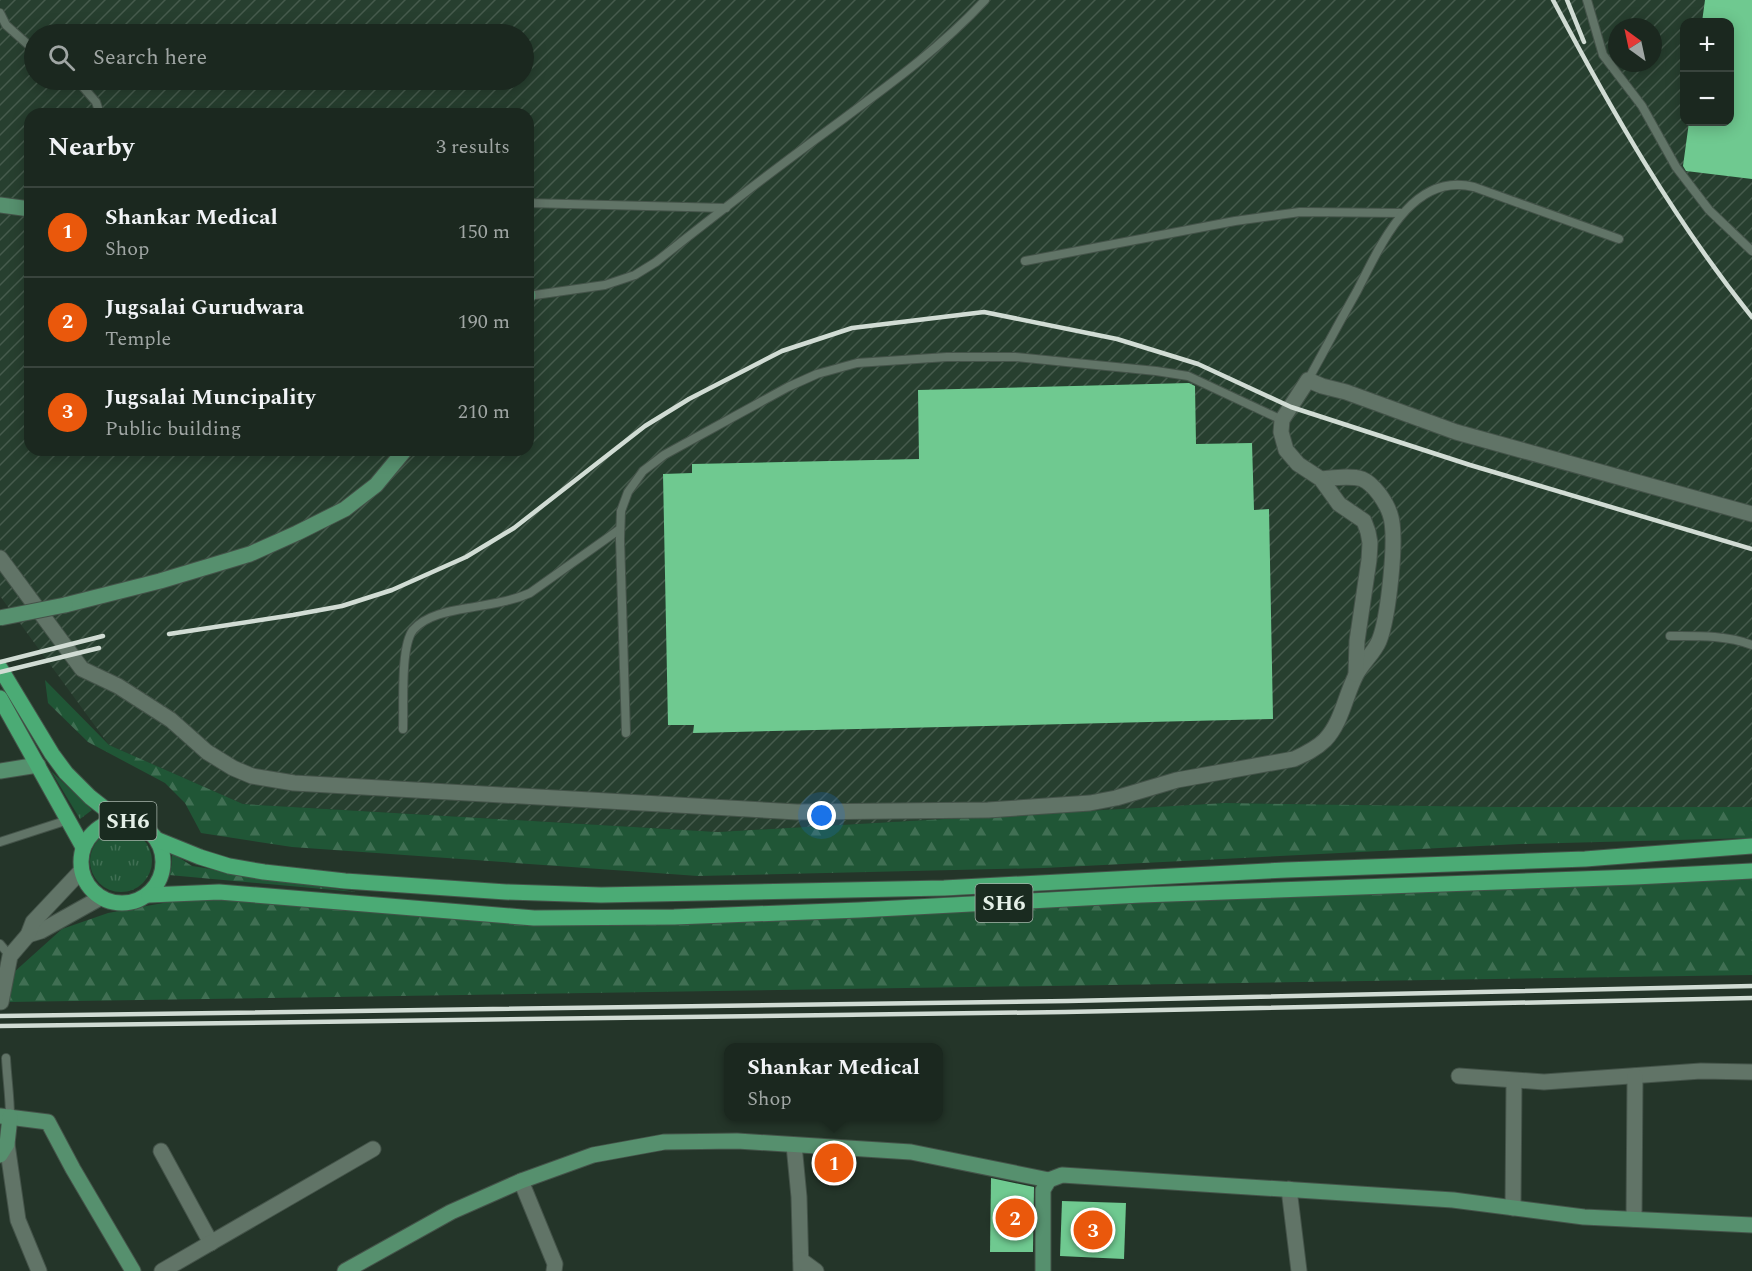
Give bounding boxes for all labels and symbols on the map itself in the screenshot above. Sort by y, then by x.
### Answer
north arrow [1608,18,1662,72]
your location [807,801,836,830]
road number: SH6 [100,802,156,840]
road number: SH6 [976,884,1032,922]
pin: 1 [814,1140,854,1186]
pin: 2 [996,1196,1034,1240]
pin: 3 [1074,1208,1112,1252]

